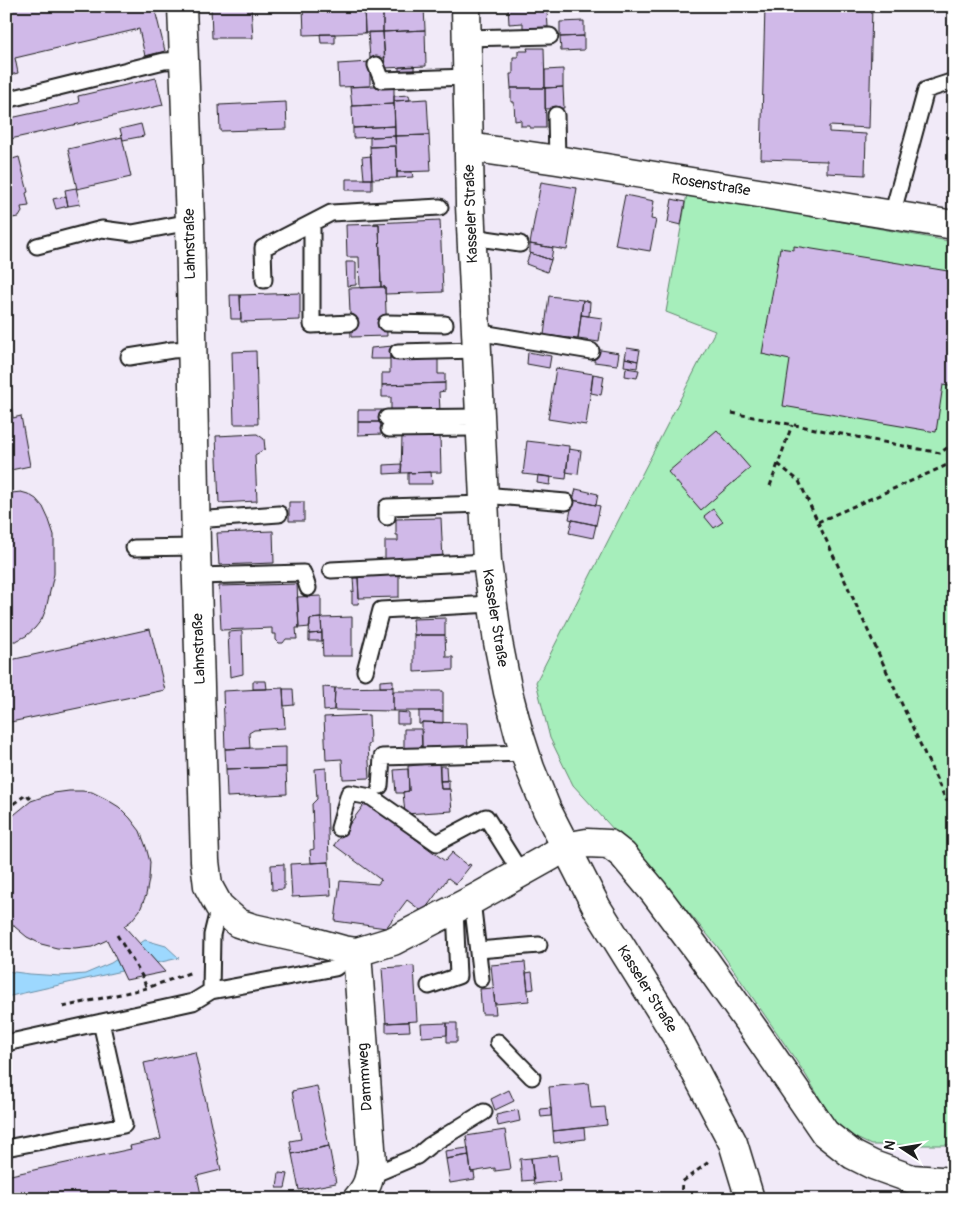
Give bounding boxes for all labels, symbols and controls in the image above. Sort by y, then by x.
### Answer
street label: Kasseler Straße [460,164,482,264]
street label: Rosenstraße [670,169,752,201]
street label: Lahnstraße [180,208,200,280]
street label: Kasseler Straße [478,568,512,669]
street label: Lahnstraße [188,612,210,685]
street label: Kasseler Straße [613,942,682,1037]
street label: Dammweg [353,1042,377,1112]
north arrow [878,1122,928,1172]
text: N [880,1139,899,1152]

